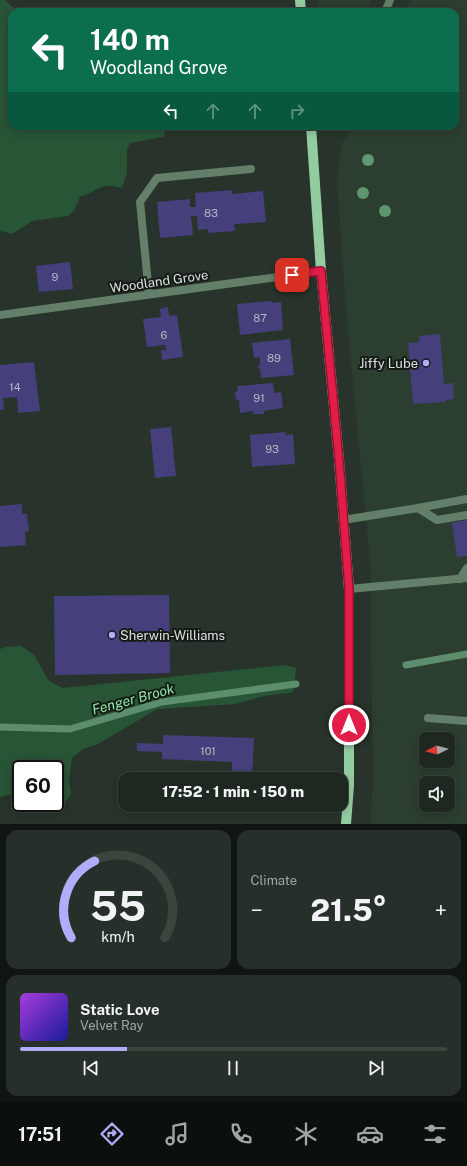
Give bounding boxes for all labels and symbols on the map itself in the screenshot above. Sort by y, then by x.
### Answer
house number: 83 [204,207,218,219]
pin [275,258,309,292]
street label: Woodland Grove [109,267,209,296]
house number: 9 [52,271,59,283]
house number: 87 [253,312,267,324]
house number: 6 [161,329,168,341]
house number: 89 [267,352,281,364]
place label: Jiffy Lube [359,356,418,371]
marker: Jiffy Lube [421,358,431,368]
house number: 14 [9,381,21,393]
house number: 91 [253,392,265,404]
house number: 93 [265,443,279,455]
place label: Sherwin-Williams [120,628,225,643]
marker: Sherwin-Williams [107,630,117,640]
water label: Fenger Brook [90,680,176,718]
position arrow [328,704,370,746]
north arrow [419,732,455,768]
house number: 101 [200,745,216,757]
speed limit sign: 60 [12,760,64,812]

